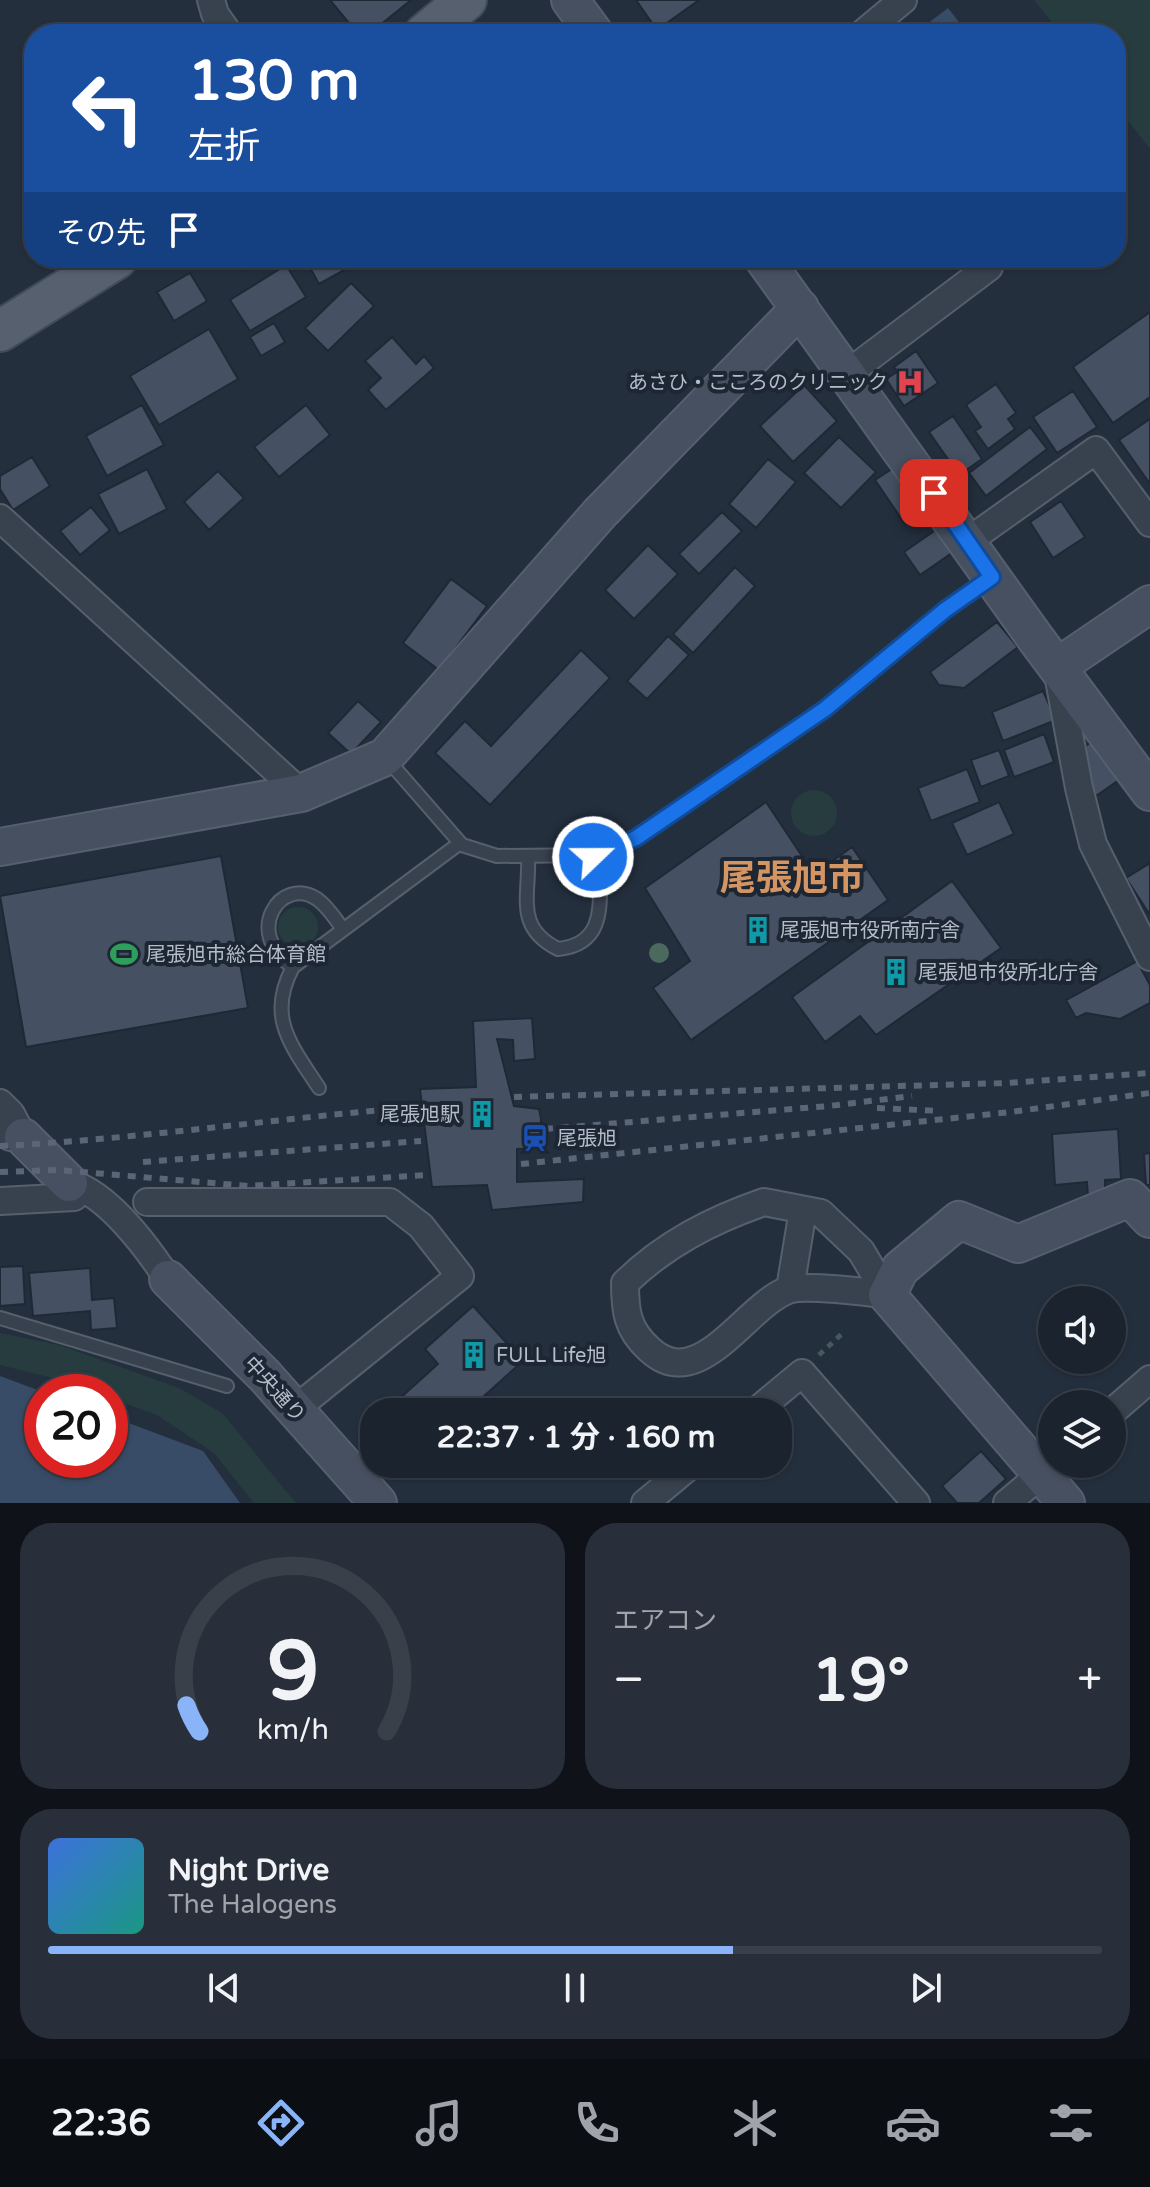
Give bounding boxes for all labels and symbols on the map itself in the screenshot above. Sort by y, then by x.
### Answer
hospital icon: あさひ・こころのクリニック [895,367,925,397]
place label: あさひ・こころのクリニック [628,371,888,395]
pin [900,459,968,527]
position arrow [551,815,635,899]
district label: 尾張旭市 [720,857,864,900]
building icon: 尾張旭市役所南庁舎 [743,915,773,945]
place label: 尾張旭市役所南庁舎 [780,919,960,943]
sports icon: 尾張旭市総合体育館 [109,939,139,969]
place label: 尾張旭市総合体育館 [146,943,326,967]
building icon: 尾張旭市役所北庁舎 [881,957,911,987]
place label: 尾張旭市役所北庁舎 [918,961,1098,985]
building icon: 尾張旭駅 [467,1099,497,1129]
place label: 尾張旭駅 [380,1103,460,1127]
station icon: 尾張旭 [520,1123,550,1153]
place label: 尾張旭 [557,1127,617,1151]
building icon: FULL Life旭 [459,1340,489,1370]
place label: FULL Life旭 [496,1344,606,1368]
street label: 中央通り [239,1352,310,1427]
speed limit sign: 20 [24,1374,128,1478]

